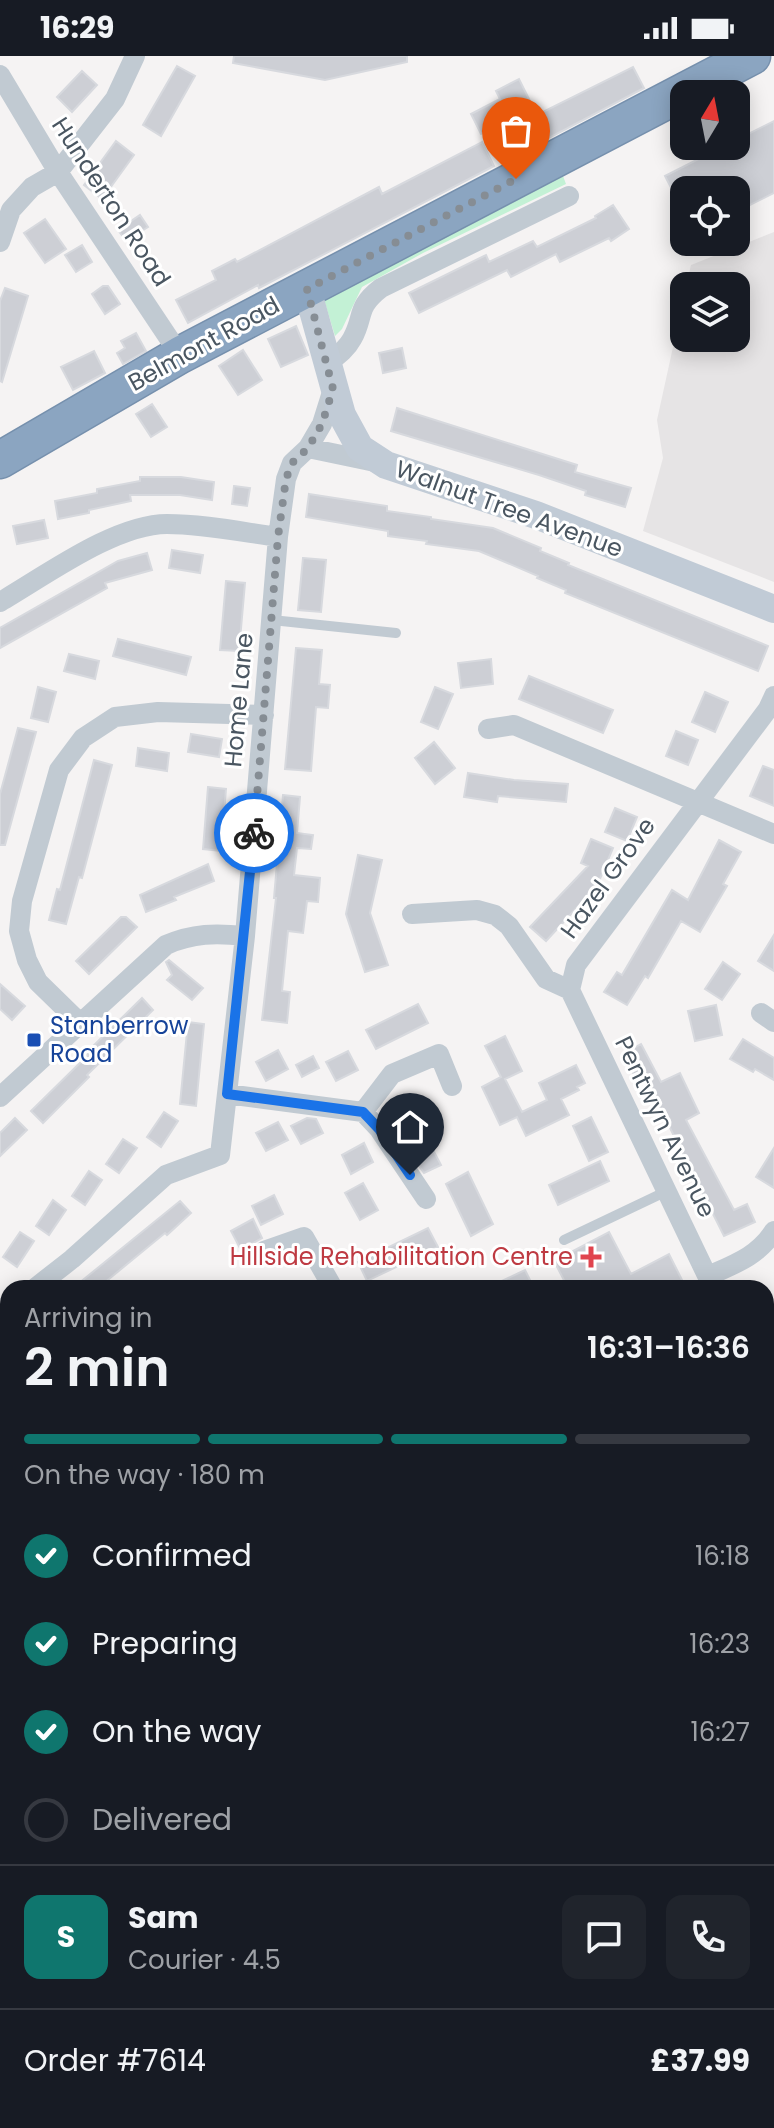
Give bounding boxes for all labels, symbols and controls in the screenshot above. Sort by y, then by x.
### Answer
text: 16:29 [40,6,115,49]
north arrow [670,80,750,160]
map controls [670,80,750,352]
pin [482,97,550,179]
icon: bag [494,109,538,153]
street label: Hunderton Road [44,111,179,293]
button: locate [670,176,750,256]
button: layers [670,272,750,352]
street label: Belmont Road [122,288,285,399]
street label: Walnut Tree Avenue [391,452,627,565]
street label: Home Lane [216,631,261,769]
courier [214,793,294,873]
street label: Hazel Grove [552,810,663,945]
icon: bike [232,811,276,855]
place label: Stanberrow Road [50,1009,189,1070]
marker: Stanberrow Road [25,1031,43,1049]
street label: Pentwyn Avenue [607,1031,724,1223]
pin [376,1093,444,1175]
icon: home [388,1105,432,1149]
place label: Hillside Rehabilitation Centre [230,1240,573,1273]
marker: Hillside Rehabilitation Centre [580,1246,602,1268]
text: Arriving in [24,1300,153,1336]
text: 16:31–16:36 [587,1326,750,1369]
text: 2 min [24,1331,170,1404]
text: On the way · 180 m [24,1457,265,1493]
icon: check [24,1534,68,1578]
text: Confirmed [92,1534,252,1577]
text: 16:18 [695,1538,750,1574]
icon: check [24,1622,68,1666]
text: Preparing [92,1622,238,1665]
text: 16:23 [689,1626,750,1662]
icon: check [24,1710,68,1754]
text: On the way [92,1710,261,1753]
text: 16:27 [690,1714,750,1750]
text: Delivered [92,1798,232,1841]
button: chat [562,1895,646,1979]
button: phone [666,1895,750,1979]
text: Sam [128,1896,199,1939]
text: S [57,1915,75,1958]
text: Courier · 4.5 [128,1942,281,1978]
text: Order #7614 [24,2039,206,2082]
text: £37.99 [651,2039,750,2082]

